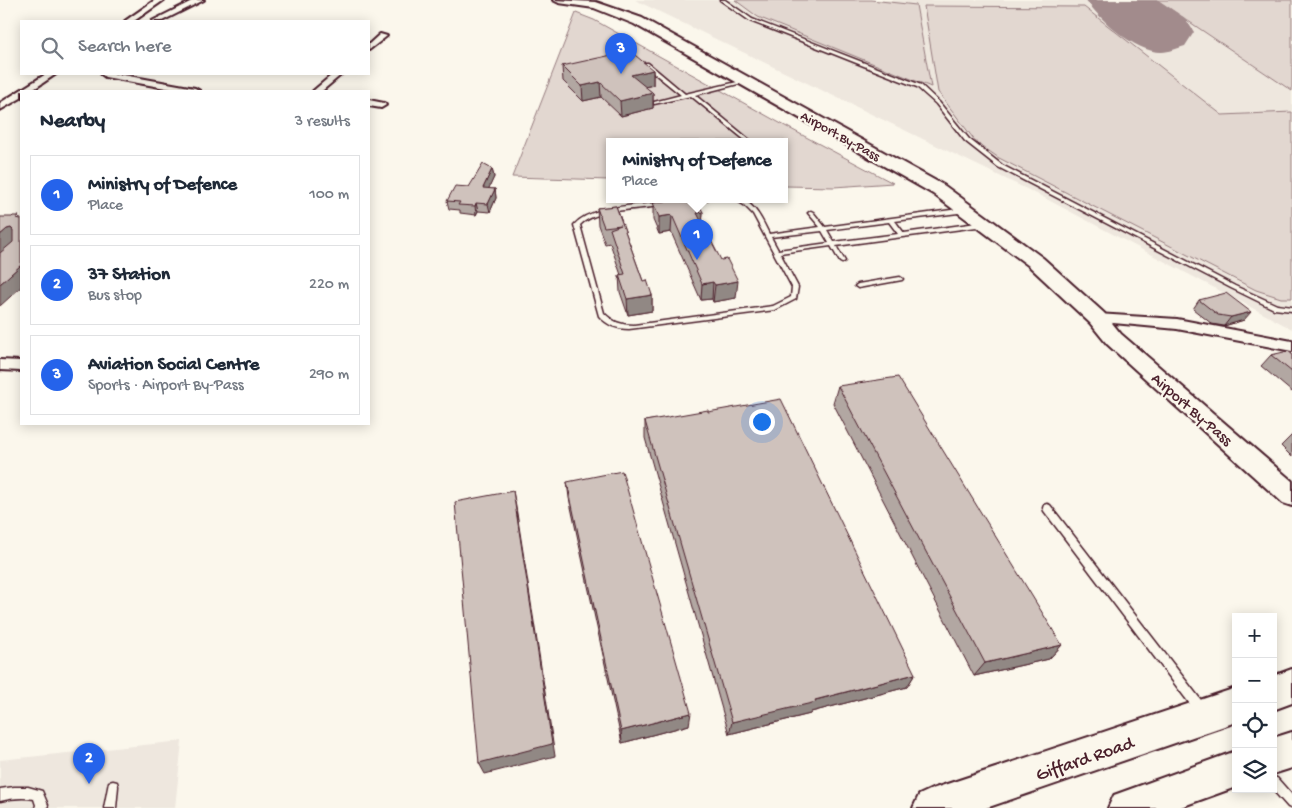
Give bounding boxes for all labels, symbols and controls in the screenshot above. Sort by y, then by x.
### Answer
search box [20,20,370,75]
pin: 3 [605,33,637,74]
icon: search [38,34,66,62]
text: Search here [78,36,172,59]
street label: Airport By-Pass [797,108,883,167]
text: Nearby [40,110,105,135]
text: 3 results [295,113,350,132]
popup [606,138,788,203]
text: Ministry of Defence [622,150,772,173]
text: Place [622,173,657,192]
text: Ministry of Defence [88,174,237,197]
text: 1 [54,186,60,205]
text: 100 m [309,186,349,205]
text: Place [88,197,123,216]
pin: 1 [681,219,713,260]
text: 37 Station [88,264,170,287]
text: 2 [53,276,61,295]
text: 220 m [309,276,349,295]
text: Bus stop [88,287,142,306]
text: Aviation Social Centre [88,354,259,377]
text: 3 [53,366,61,385]
text: 290 m [309,366,349,385]
street label: Airport By-Pass [1146,370,1236,452]
text: Sports · Airport By-Pass [88,377,244,396]
your location [749,409,775,435]
map controls [1232,613,1277,793]
button: + [1232,613,1277,658]
button: − [1232,658,1277,703]
button: locate [1232,703,1277,748]
street label: Giffard Road [1033,732,1139,788]
pin: 2 [73,743,105,784]
button: layers [1232,748,1277,793]

